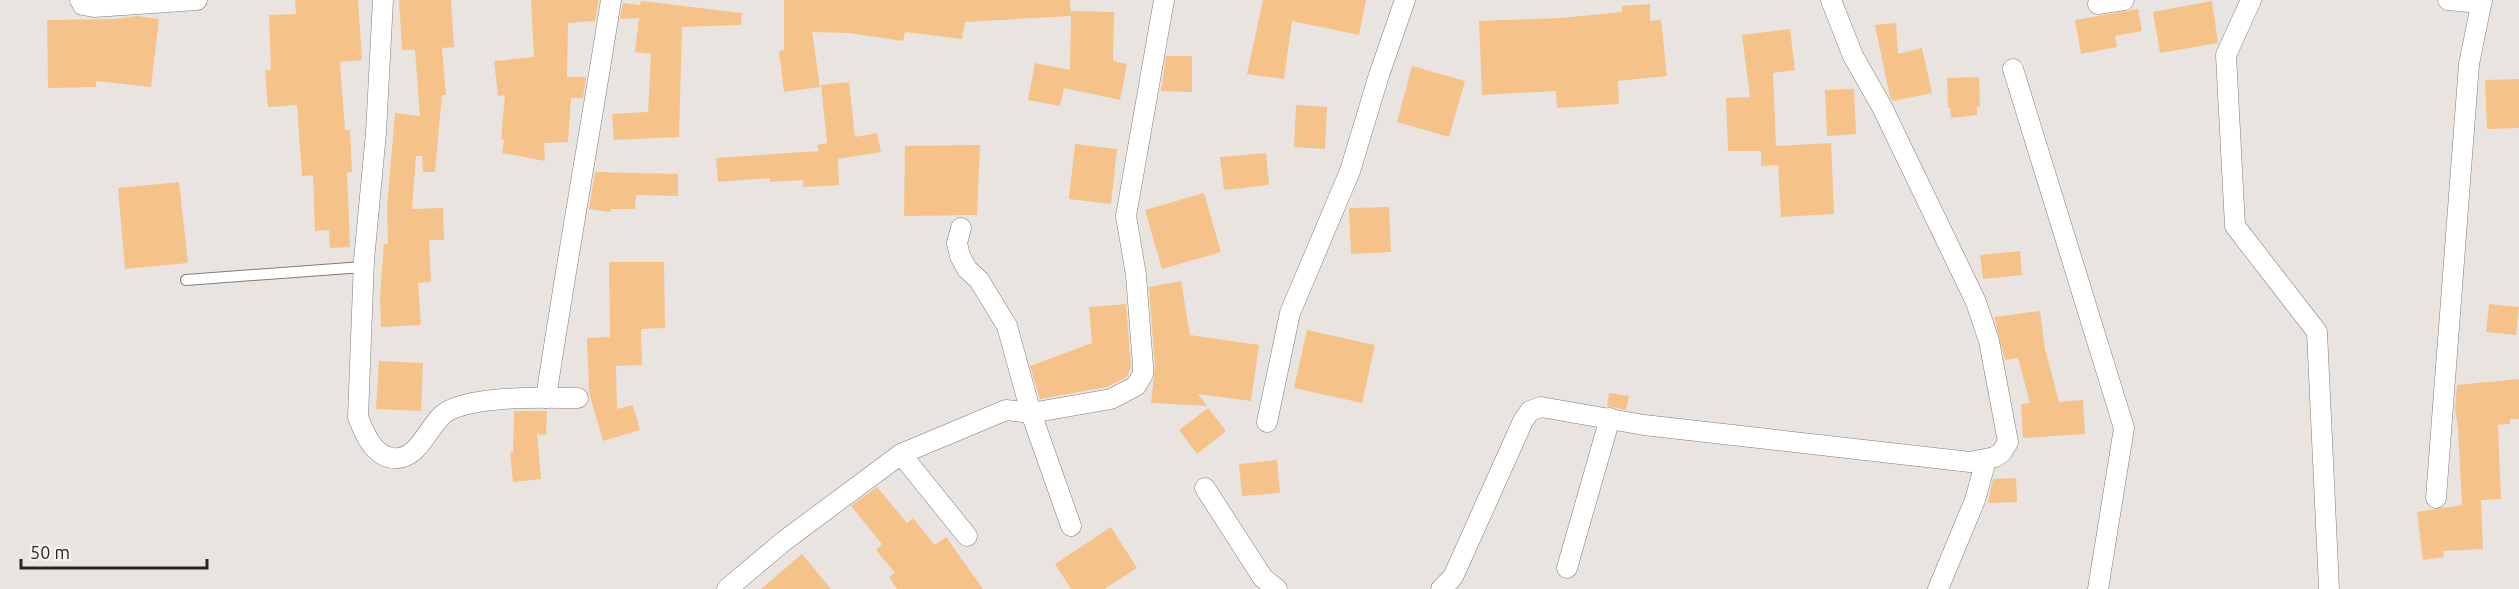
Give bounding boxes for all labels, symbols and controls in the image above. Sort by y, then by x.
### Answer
scale bar [21,532,207,570]
text: 50 m [30,542,70,562]

